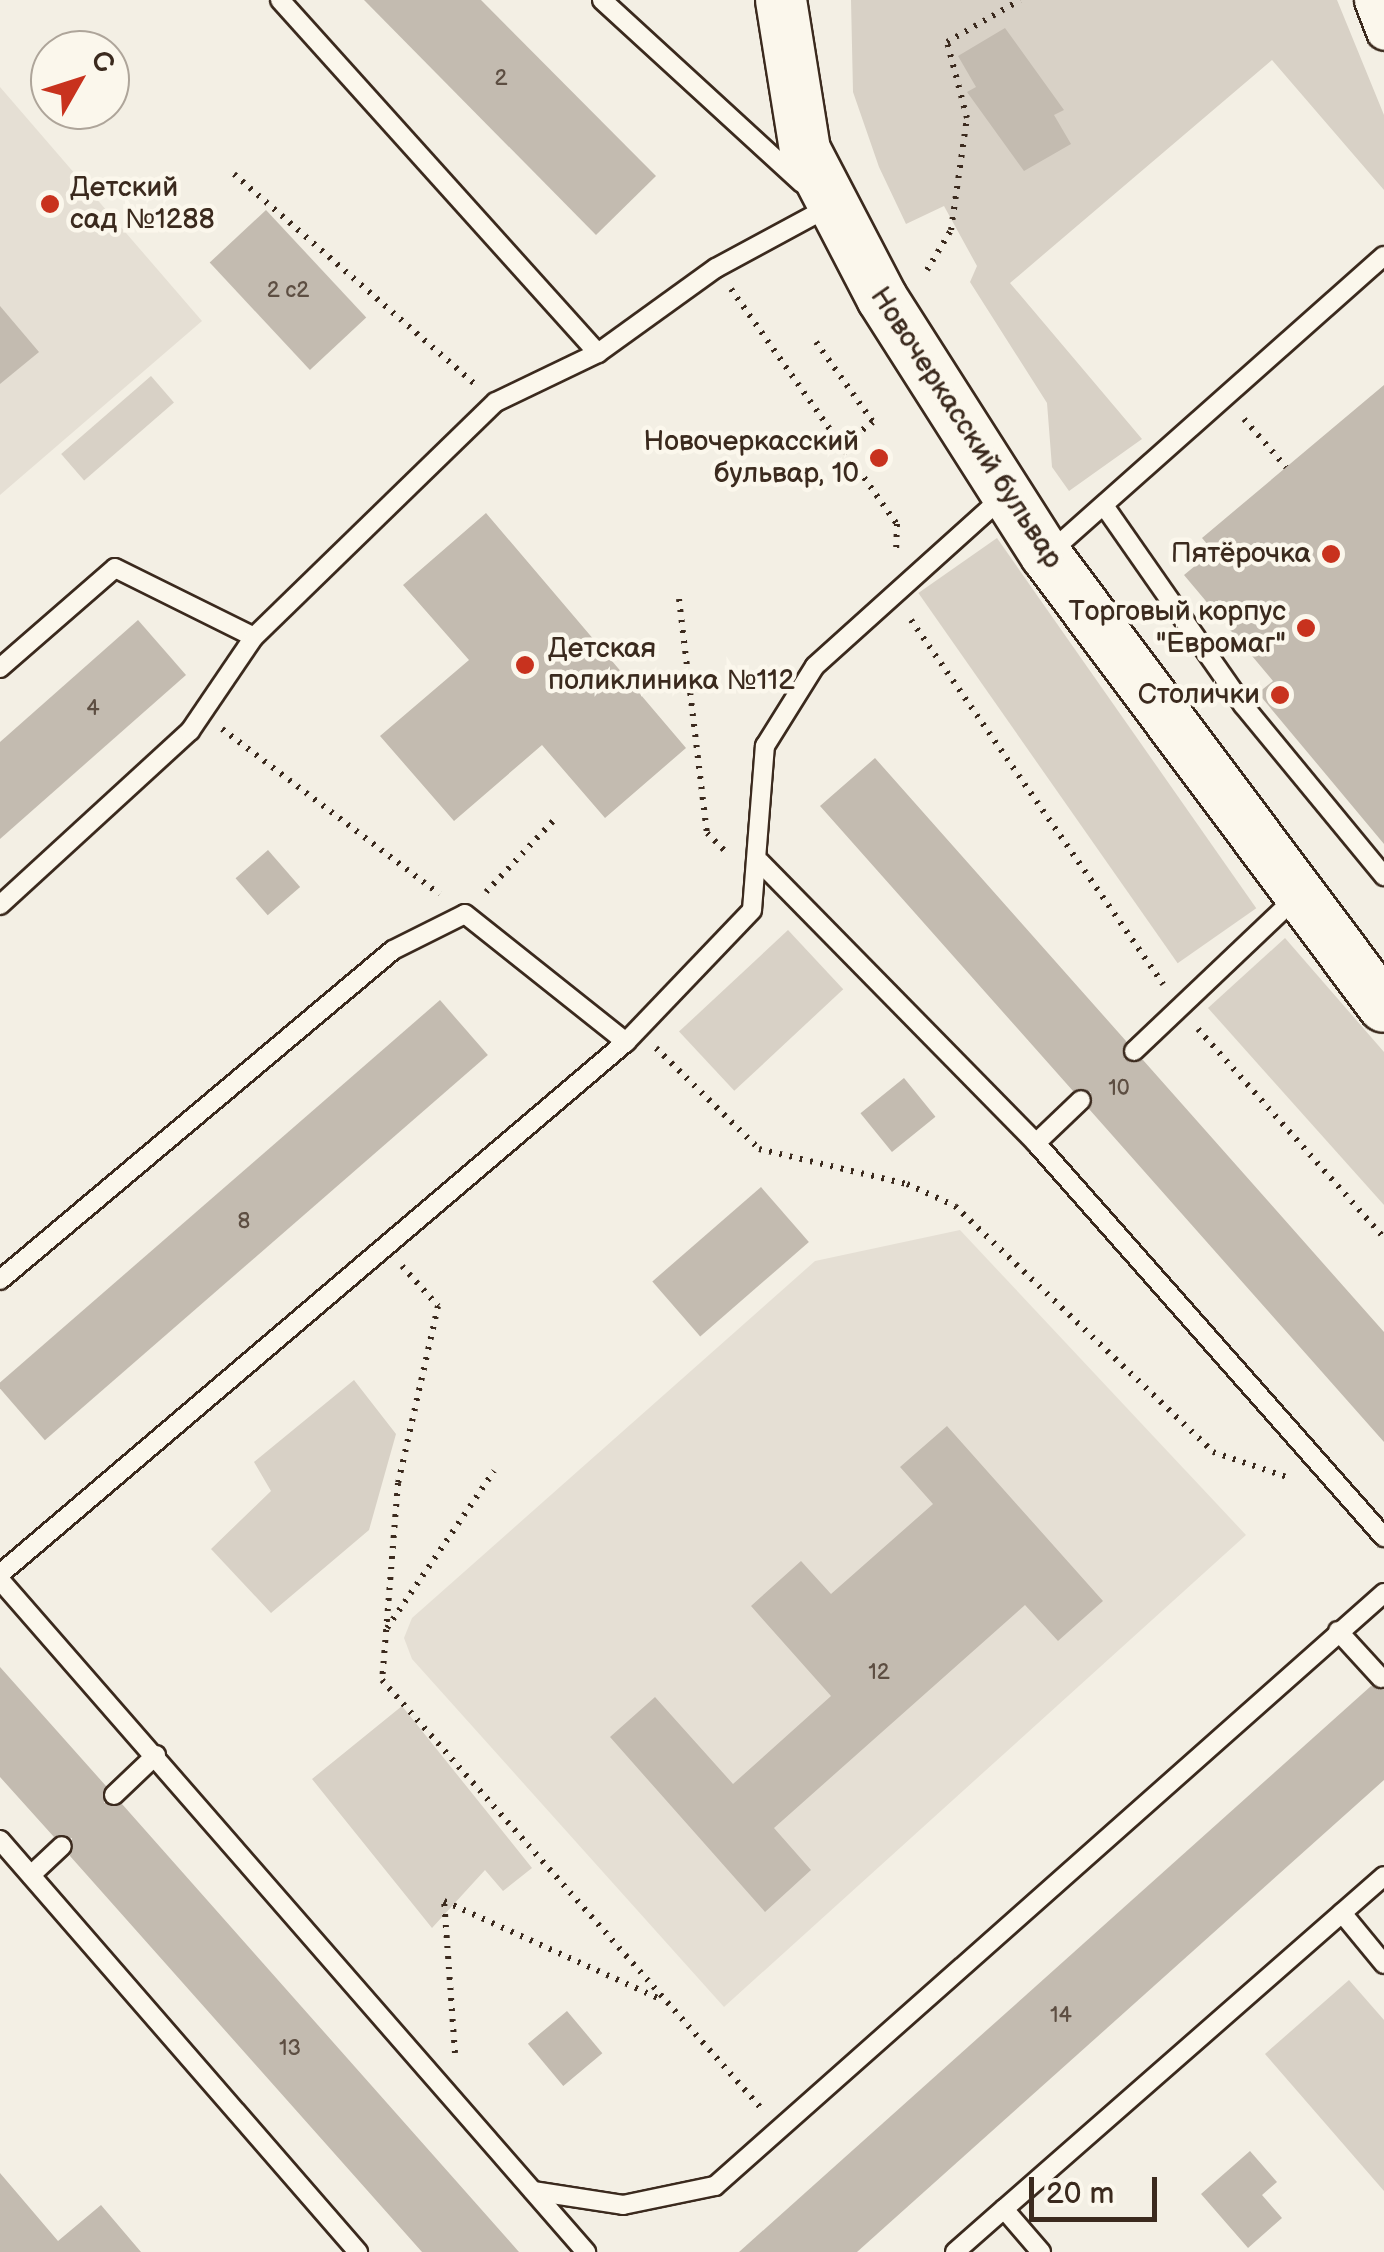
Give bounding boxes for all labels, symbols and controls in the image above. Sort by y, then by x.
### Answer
north arrow [30,30,130,130]
text: С [83,44,121,80]
house number: 2 [495,66,507,92]
place label: Детский сад №1288 [70,171,215,237]
marker: Детский сад №1288 [39,193,61,215]
house number: 2 с2 [267,278,309,304]
street label: Новочеркасский бульвар [863,281,1069,575]
place label: Новочеркасский бульвар, 10 [644,425,859,491]
marker: Новочеркасский бульвар, 10 [868,447,890,469]
place label: Пятёрочка [1171,537,1311,571]
marker: Пятёрочка [1320,543,1342,565]
place label: Торговый корпус "Евромаг" [1068,595,1286,661]
marker: Торговый корпус "Евромаг" [1295,617,1317,639]
place label: Детская поликлиника №112 [548,632,795,698]
marker: Детская поликлиника №112 [512,652,538,678]
place label: Столички [1138,678,1260,712]
marker: Столички [1269,684,1291,706]
house number: 4 [86,696,100,722]
house number: 10 [1108,1076,1130,1102]
house number: 8 [238,1209,250,1235]
house number: 12 [868,1660,890,1686]
house number: 14 [1050,2003,1072,2029]
house number: 13 [279,2036,301,2062]
scale bar [1034,2157,1162,2219]
text: 20 m [1046,2176,1114,2212]

